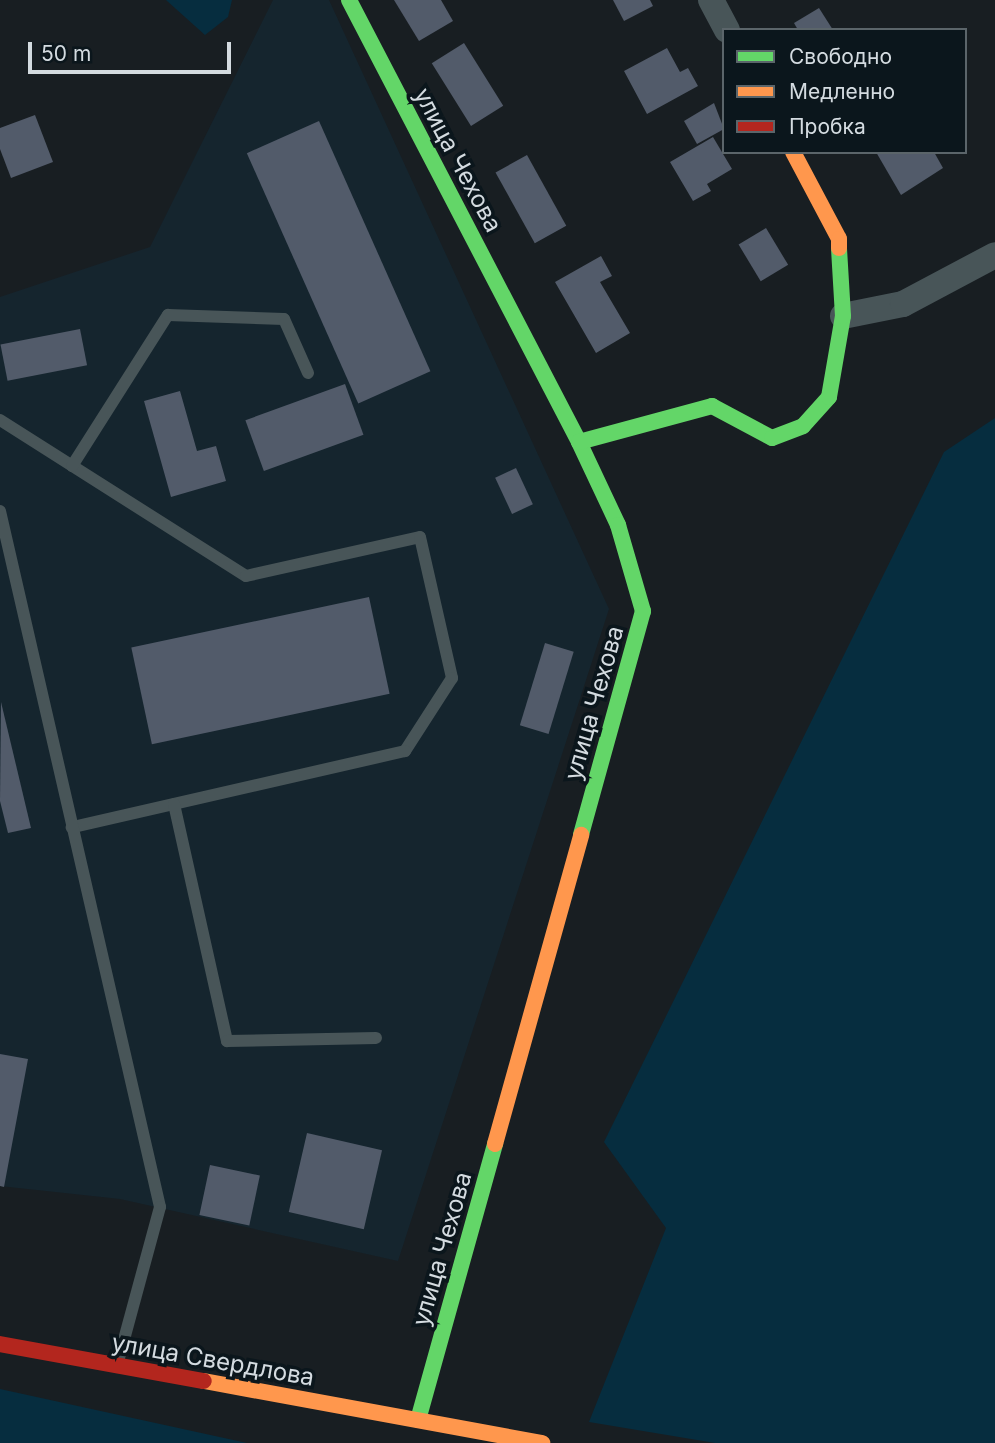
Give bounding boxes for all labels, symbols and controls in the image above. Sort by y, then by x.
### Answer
scale bar [32,28,234,72]
legend [722,28,967,154]
text: 50 m [41,41,91,66]
text: Свободно [789,44,892,69]
text: Медленно [789,79,895,104]
street label: улица Чехова [408,83,508,237]
text: Пробка [789,114,866,139]
street label: улица Чехова [558,623,630,783]
street label: улица Чехова [406,1169,478,1329]
street label: улица Свердлова [110,1328,316,1392]

